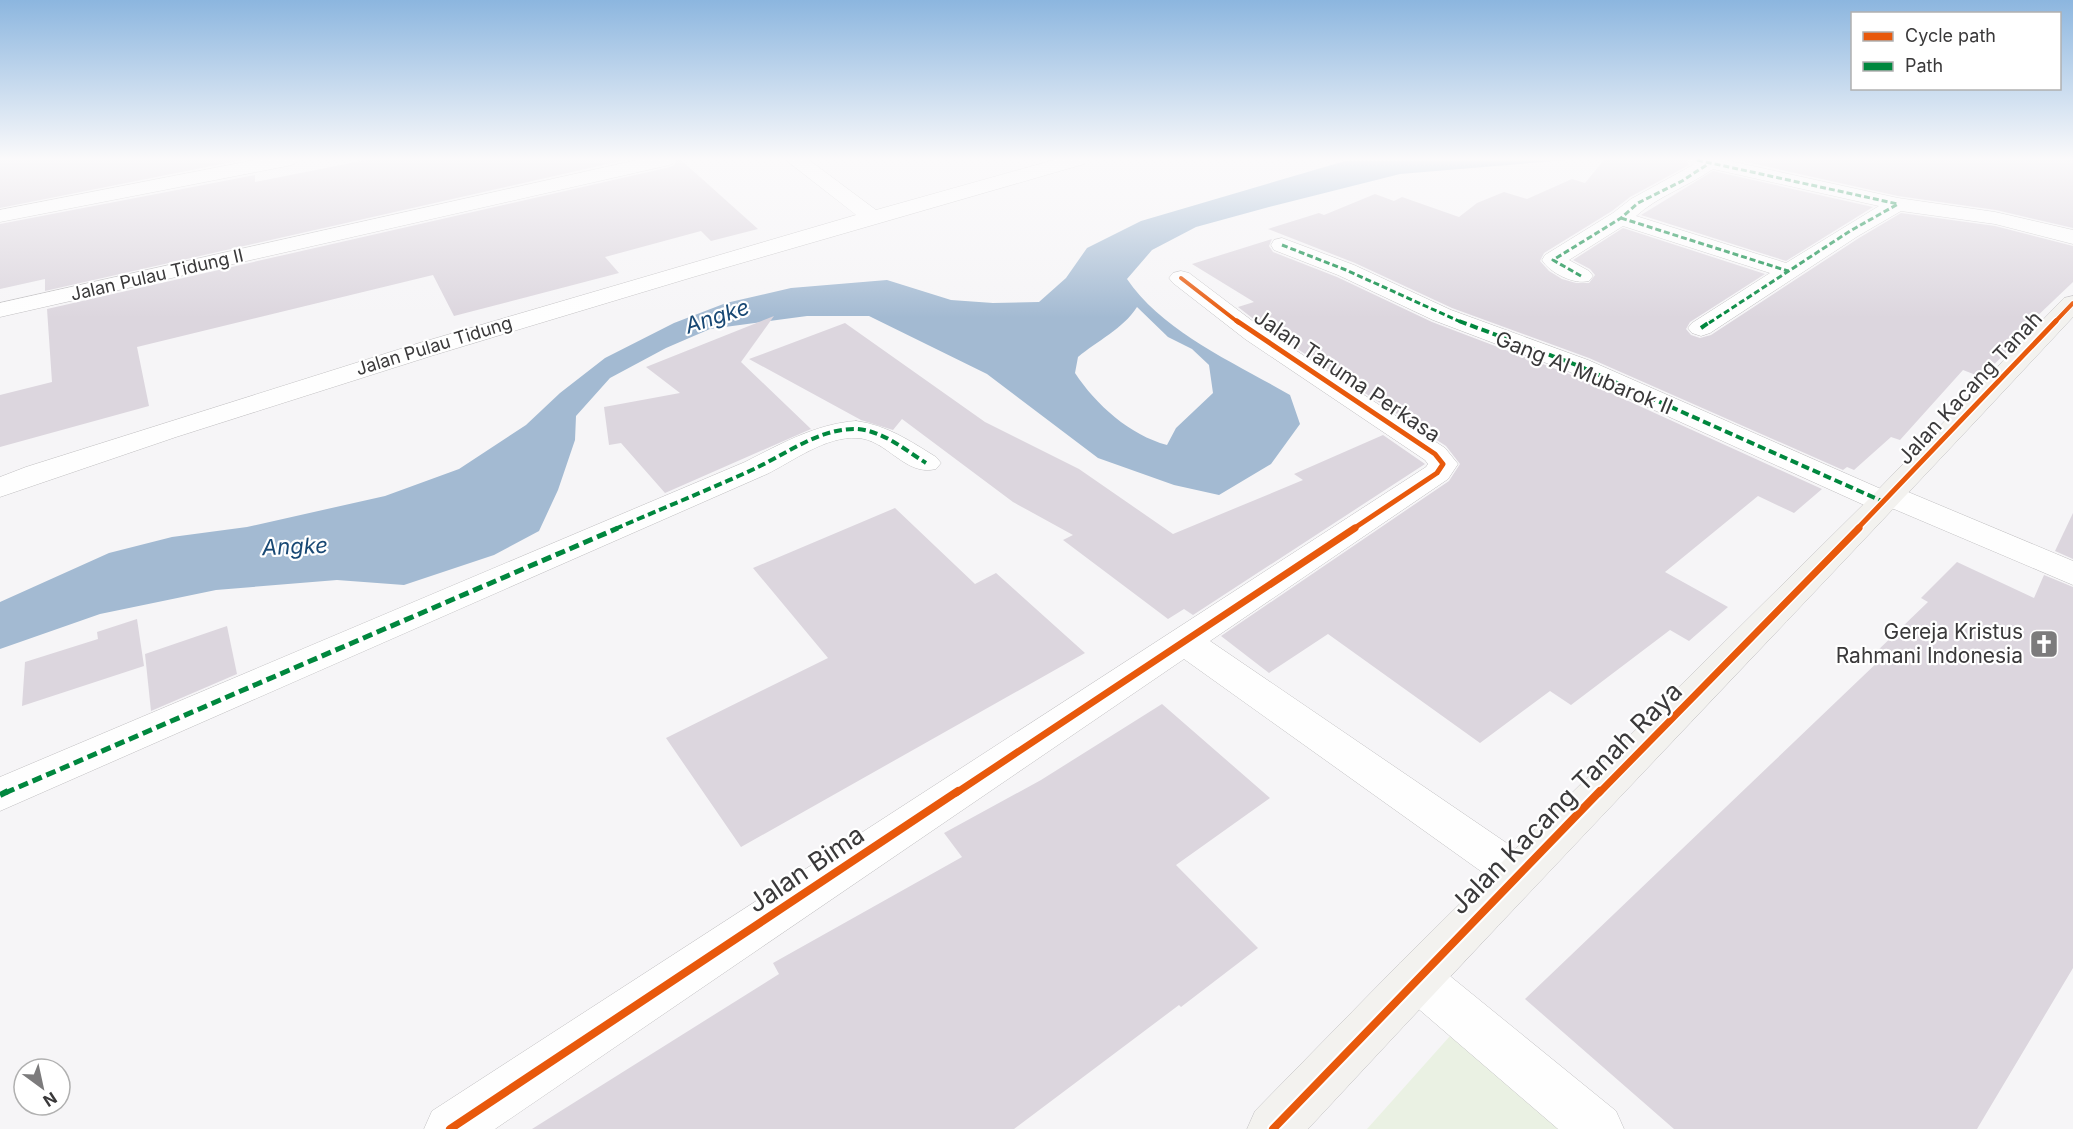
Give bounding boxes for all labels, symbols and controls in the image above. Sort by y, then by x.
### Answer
legend [1851,12,2061,90]
text: Cycle path [1905,25,1996,46]
text: Path [1905,55,1943,76]
street label: Jalan Pulau Tidung II [68,244,245,305]
water label: Angke [681,293,752,339]
street label: Jalan Taruma Perkasa [1249,304,1445,447]
street label: Jalan Kacang Tanah [1892,306,2047,469]
street label: Jalan Pulau Tidung [353,312,514,379]
street label: Gang Al Mubarok II [1492,325,1677,420]
water label: Angke [261,532,328,560]
place label: Gereja Kristus Rahmani Indonesia [1836,619,2023,668]
church icon: Gereja Kristus Rahmani Indonesia [2028,628,2060,660]
street label: Jalan Kacang Tanah Raya [1443,675,1688,920]
street label: Jalan Bima [742,818,870,919]
north arrow [12,1057,72,1117]
text: N [40,1088,61,1111]

